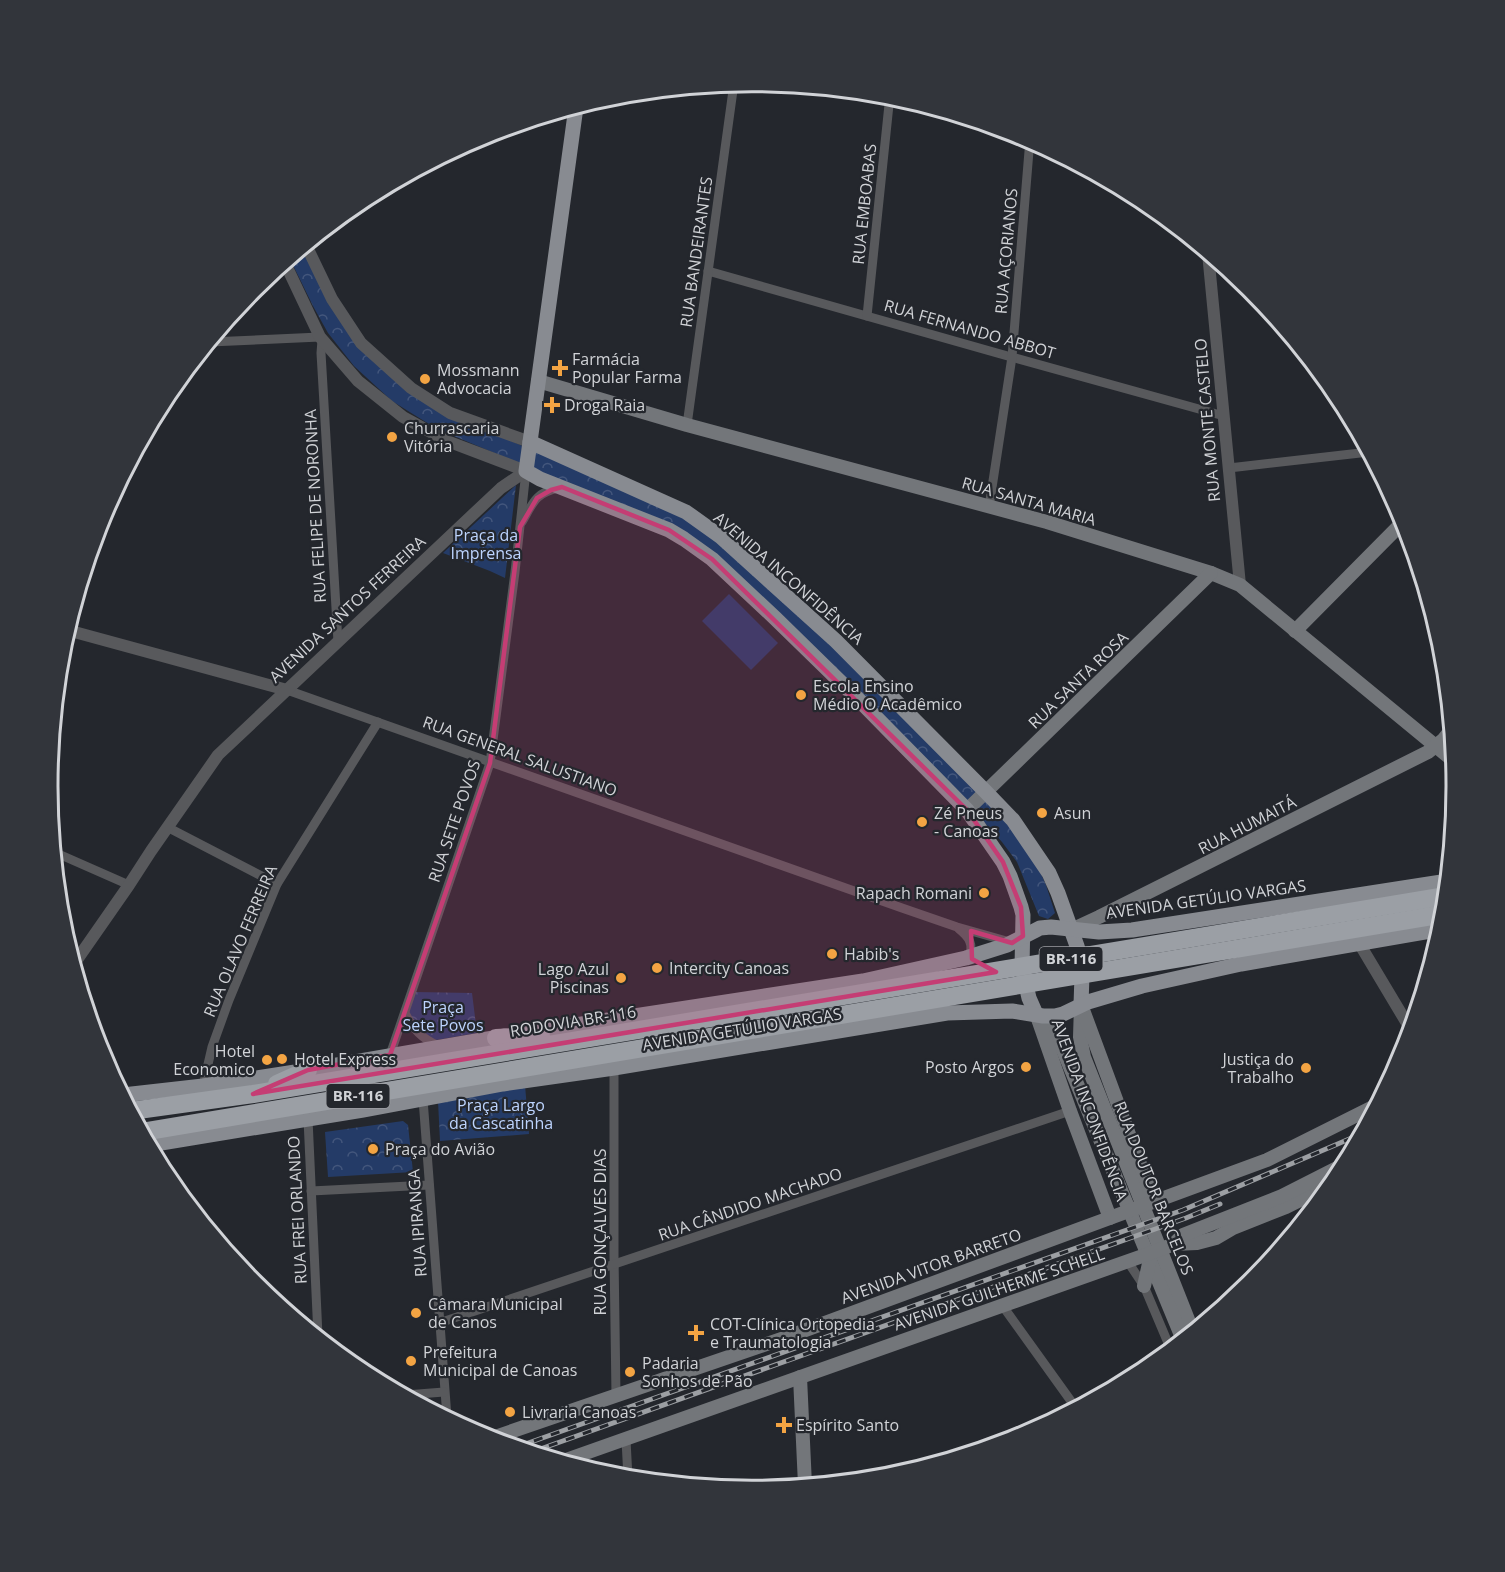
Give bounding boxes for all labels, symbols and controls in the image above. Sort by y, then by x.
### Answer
street label: RUA EMBOABAS [847,142,881,265]
street label: RUA BANDEIRANTES [675,175,717,329]
street label: RUA AÇORIANOS [990,187,1022,315]
street label: RUA FERNANDO ABBOT [882,294,1058,364]
street label: RUA MONTE CASTELO [1189,337,1225,503]
place label: Farmácia Popular Farma [572,348,682,388]
place label: Mossmann Advocacia [437,359,520,399]
marker: Farmácia Popular Farma [553,361,567,375]
marker: Mossmann Advocacia [418,372,432,386]
place label: Droga Raia [564,394,645,416]
marker: Droga Raia [545,398,559,412]
street label: RUA FELIPE DE NORONHA [299,408,331,603]
place label: Churrascaria Vitória [404,417,499,457]
marker: Churrascaria Vitória [385,430,399,444]
street label: RUA SANTA MARIA [959,471,1100,531]
street label: AVENIDA INCONFIDÊNCIA [709,507,869,650]
park label: Praça da Imprensa [451,524,521,564]
street label: AVENIDA SANTOS FERREIRA [264,530,431,687]
street label: RUA SANTA ROSA [1023,626,1133,733]
place label: Escola Ensino Médio O Acadêmico [813,675,962,715]
marker: Escola Ensino Médio O Acadêmico [794,688,808,702]
street label: RUA GENERAL SALUSTIANO [420,711,620,801]
street label: RUA SETE POVOS [423,757,485,885]
street label: RUA HUMAITÁ [1194,790,1301,859]
place label: Zé Pneus - Canoas [934,802,1002,842]
place label: Asun [1054,802,1091,824]
marker: Asun [1035,806,1049,820]
marker: Zé Pneus - Canoas [915,815,929,829]
street label: RUA OLAVO FERREIRA [198,861,282,1020]
street label: AVENIDA GETÚLIO VARGAS [1105,874,1307,924]
place label: Rapach Romani [856,882,972,904]
marker: Rapach Romani [977,886,991,900]
place label: Habib's [844,943,899,965]
marker: Habib's [825,947,839,961]
road number: BR-116 [1040,947,1102,971]
place label: Intercity Canoas [669,957,789,979]
place label: Lago Azul Piscinas [538,958,609,998]
marker: Intercity Canoas [650,961,664,975]
marker: Lago Azul Piscinas [614,971,628,985]
park label: Praça Sete Povos [402,996,484,1036]
street label: RODOVIA BR-116 [508,1000,638,1042]
street label: AVENIDA GETÚLIO VARGAS [641,1002,843,1056]
street label: AVENIDA INCONFIDÊNCIA [1047,1016,1133,1205]
place label: Hotel Economico [173,1040,255,1080]
place label: Hotel Express [294,1048,396,1070]
place label: Justiça do Trabalho [1220,1048,1294,1088]
marker: Hotel Express [275,1052,289,1066]
marker: Hotel Economico [260,1053,274,1067]
place label: Posto Argos [925,1056,1014,1078]
marker: Posto Argos [1019,1060,1033,1074]
marker: Justiça do Trabalho [1299,1061,1313,1075]
road number: BR-116 [326,1084,389,1108]
park label: Praça Largo da Cascatinha [449,1094,553,1134]
street label: RUA DOUTOR BARCELOS [1109,1098,1199,1278]
street label: RUA FREI ORLANDO [282,1135,312,1285]
place label: Praça do Avião [385,1138,495,1160]
marker: Praça do Avião [366,1142,380,1156]
street label: RUA GONÇALVES DIAS [589,1148,611,1315]
street label: RUA CÂNDIDO MACHADO [655,1162,845,1246]
street label: RUA IPIRANGA [402,1167,432,1278]
street label: AVENIDA VITOR BARRETO [838,1223,1024,1309]
street label: AVENIDA GUILHERME SCHELL [891,1243,1107,1335]
place label: Câmara Municipal de Canos [428,1293,563,1333]
marker: Câmara Municipal de Canos [409,1306,423,1320]
place label: COT-Clínica Ortopedia e Traumatologia [710,1313,875,1353]
marker: COT-Clínica Ortopedia e Traumatologia [687,1324,705,1342]
place label: Prefeitura Municipal de Canoas [423,1341,577,1381]
place label: Padaria Sonhos de Pão [642,1352,753,1392]
marker: Prefeitura Municipal de Canoas [404,1354,418,1368]
marker: Padaria Sonhos de Pão [623,1365,637,1379]
place label: Livraria Canoas [522,1401,636,1423]
marker: Livraria Canoas [503,1405,517,1419]
place label: Espírito Santo [796,1414,899,1436]
marker: Espírito Santo [777,1418,791,1432]

